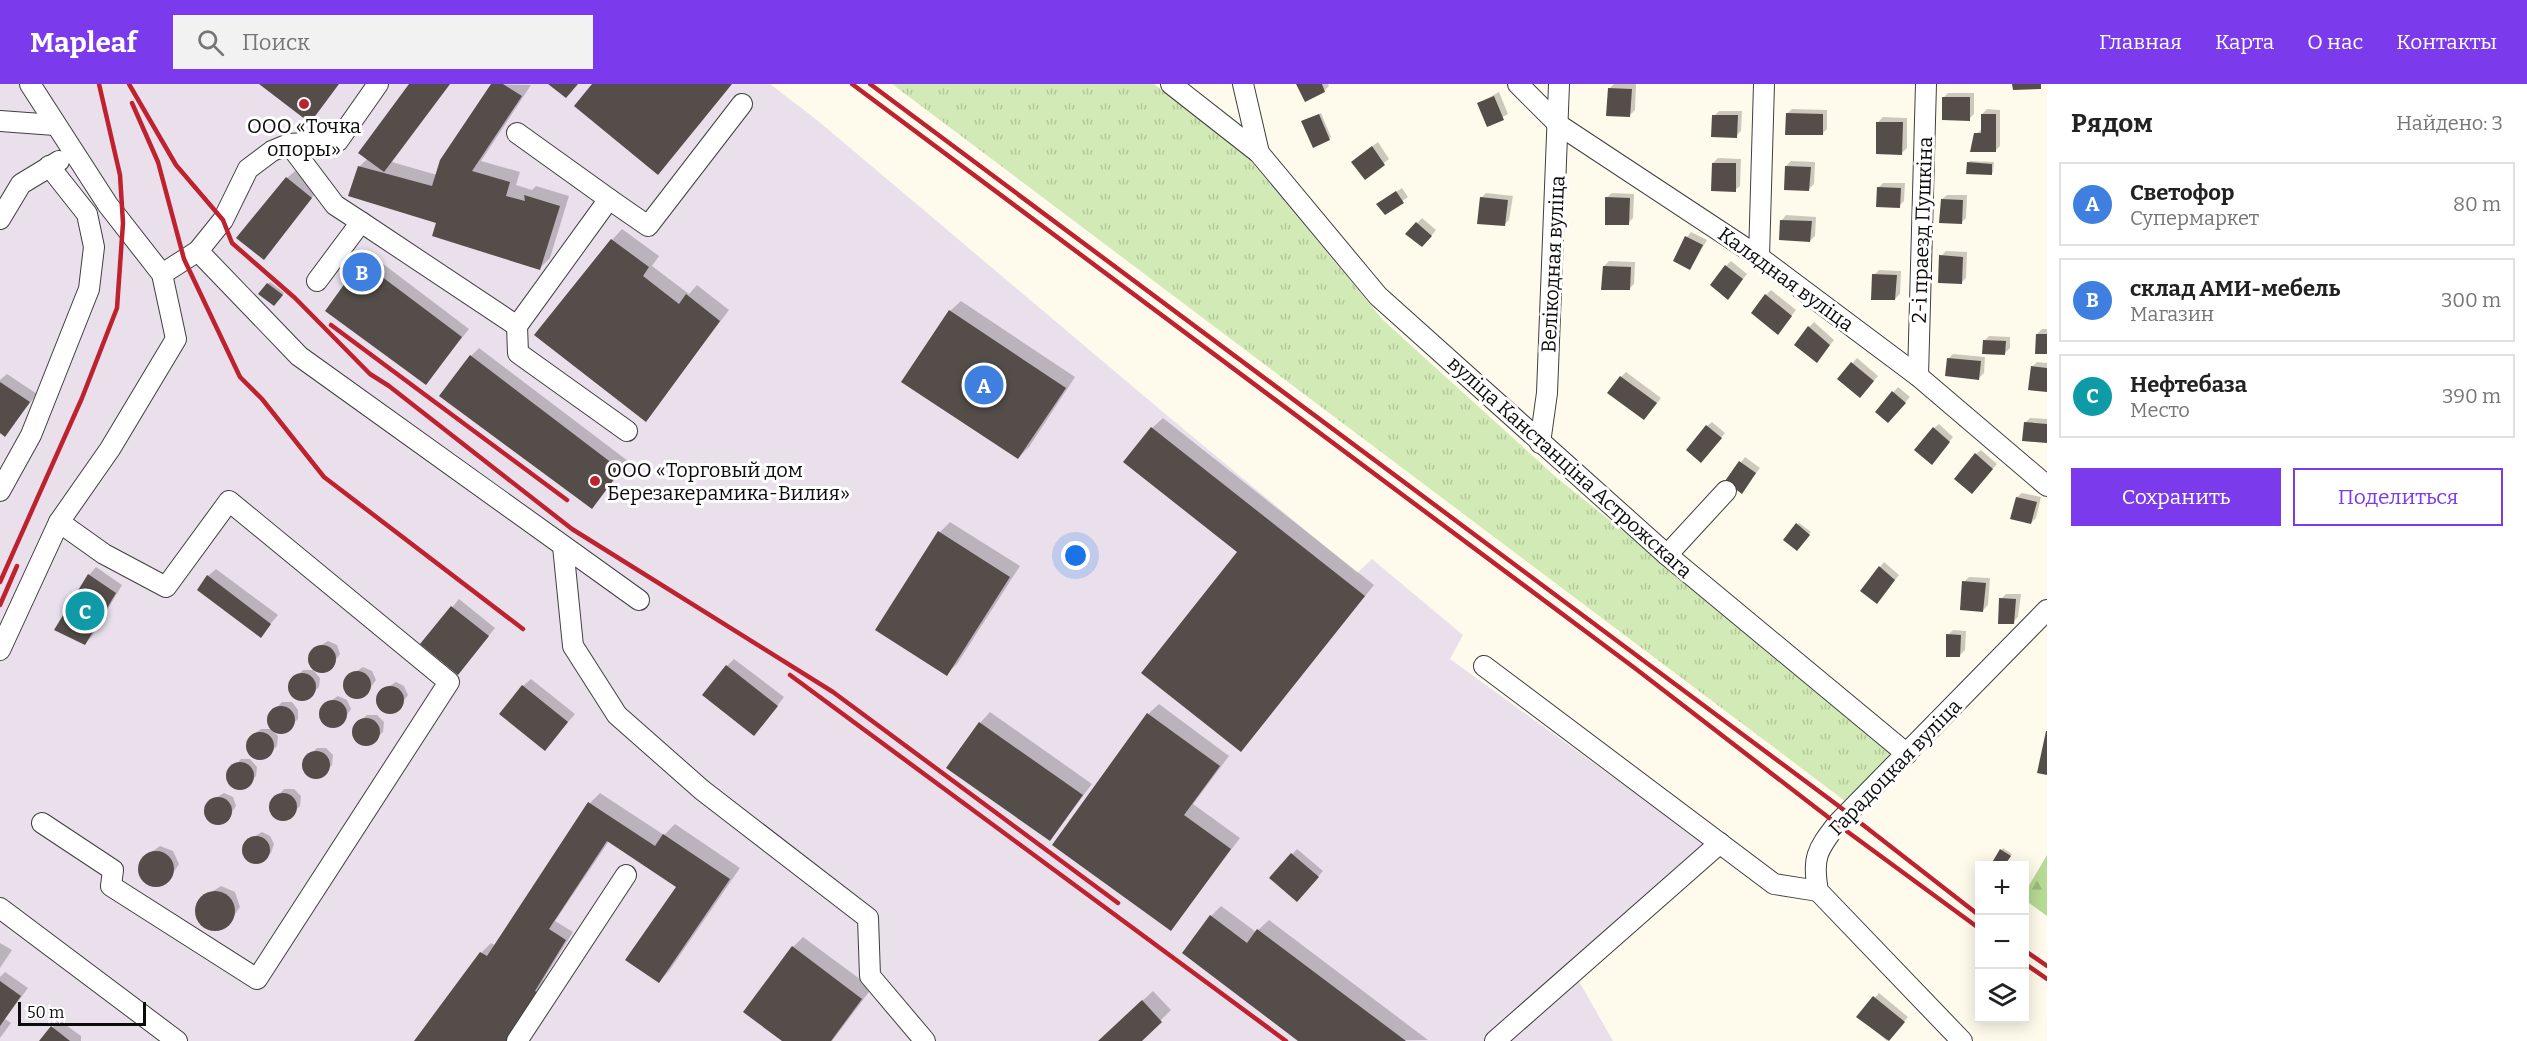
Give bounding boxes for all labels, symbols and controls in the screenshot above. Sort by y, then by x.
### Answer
search box [173,15,593,69]
text: Mapleaf [30,26,137,59]
icon: search [194,26,227,59]
text: Поиск [242,29,310,56]
text: Главная [2099,29,2182,55]
text: Карта [2215,29,2274,55]
text: О нас [2307,29,2363,55]
text: Контакты [2396,29,2497,55]
marker: ООО «Точка опоры» [297,97,311,111]
text: Рядом [2071,108,2153,139]
text: Найдено: 3 [2396,111,2503,135]
place label: ООО «Точка опоры» [247,114,361,161]
street label: 2-і праезд Пушкіна [1907,136,1937,324]
street label: Велікодная вуліца [1536,175,1570,353]
text: Светофор [2130,179,2234,206]
text: A [2085,192,2100,216]
text: 80 m [2453,192,2501,216]
text: Супермаркет [2130,206,2259,230]
street label: Калядная вуліца [1714,222,1858,336]
pin: B [342,250,382,294]
text: склад АМИ-мебель [2130,275,2340,302]
text: B [2086,288,2099,312]
text: 300 m [2441,288,2501,312]
text: Магазин [2130,302,2214,326]
street label: вуліца Канстанціна Астрожскага [1443,351,1697,583]
pin: A [964,362,1004,408]
text: Нефтебаза [2130,371,2247,398]
text: C [2086,384,2099,408]
text: 390 m [2442,384,2501,408]
text: Место [2130,398,2190,422]
place label: ООО «Торговый дом Березакерамика-Вилия» [607,458,850,505]
button: Сохранить [2071,468,2281,526]
button: Поделиться [2293,468,2503,526]
marker: ООО «Торговый дом Березакерамика-Вилия» [588,474,602,488]
your location [1061,541,1090,570]
pin: C [66,588,104,634]
street label: Гарадоцкая вуліца [1824,694,1966,840]
map controls [1975,861,2029,1023]
button: + [1975,861,2029,915]
button: − [1975,915,2029,969]
button: layers [1975,969,2029,1023]
scale bar [18,999,146,1026]
text: 50 m [27,1003,64,1022]

